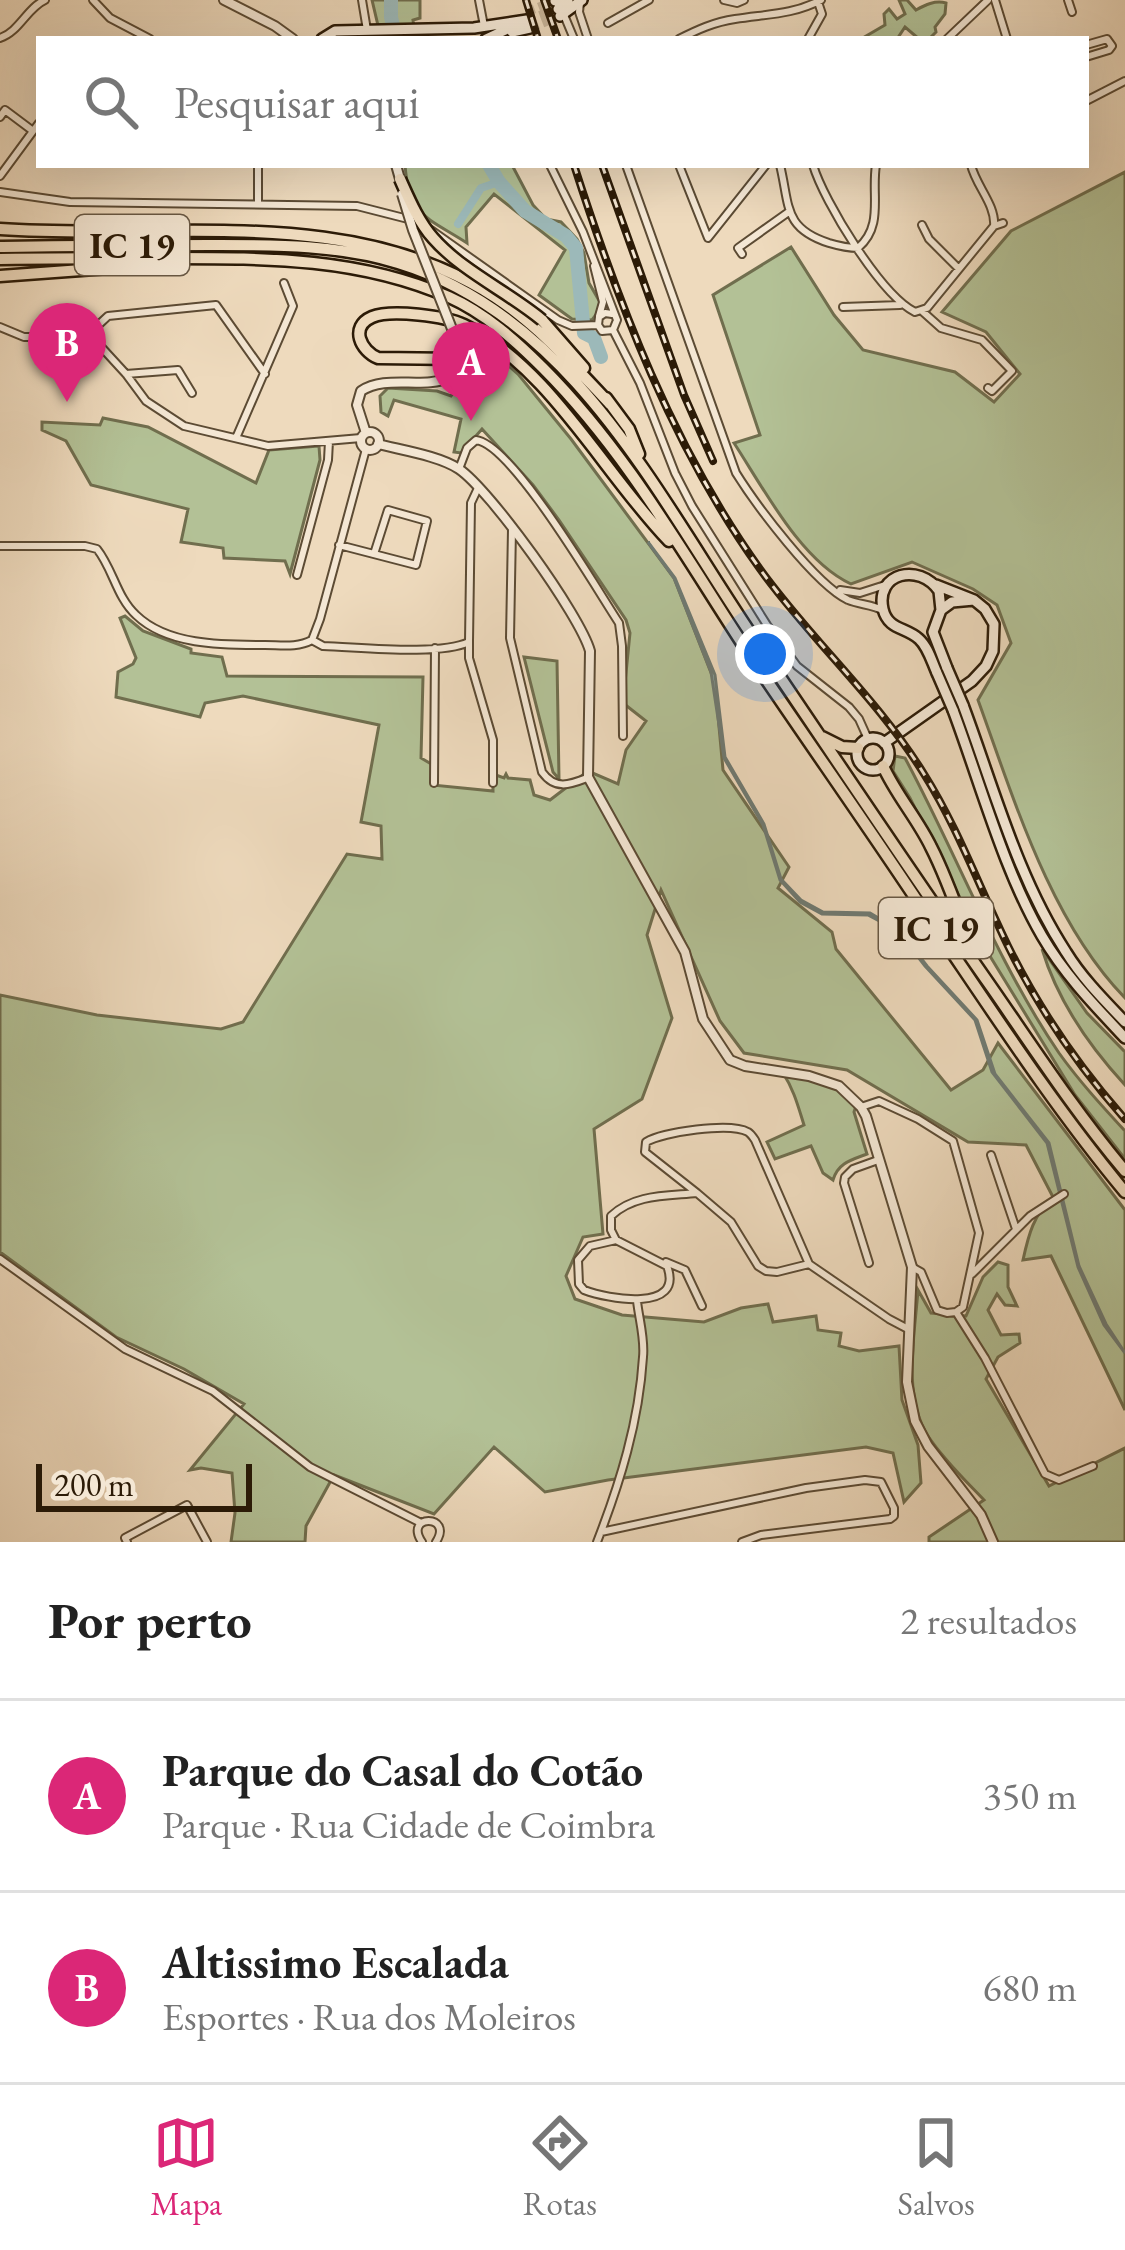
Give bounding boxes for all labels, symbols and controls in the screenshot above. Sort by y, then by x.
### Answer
search box [36,36,1089,168]
icon: search [78,69,144,135]
text: Pesquisar aqui [174,73,420,131]
road number: IC 19 [75,215,189,275]
pin: B [28,303,106,402]
pin: A [432,322,510,421]
your location [735,624,795,684]
road number: IC 19 [879,898,993,958]
scale bar [36,1458,252,1511]
text: 200 m [54,1463,134,1506]
text: Por perto [48,1587,252,1653]
text: 2 resultados [900,1595,1077,1646]
text: Parque do Casal do Cotão [162,1741,643,1799]
text: A [73,1770,101,1821]
text: 350 m [983,1770,1077,1821]
text: Parque · Rua Cidade de Coimbra [162,1799,655,1850]
text: Altissimo Escalada [162,1933,509,1991]
text: B [75,1962,99,2013]
text: 680 m [983,1962,1077,2013]
text: Esportes · Rua dos Moleiros [162,1991,576,2042]
tab: Mapa [150,2110,222,2225]
tab: Rotas [523,2110,597,2225]
tab: Salvos [898,2110,975,2225]

